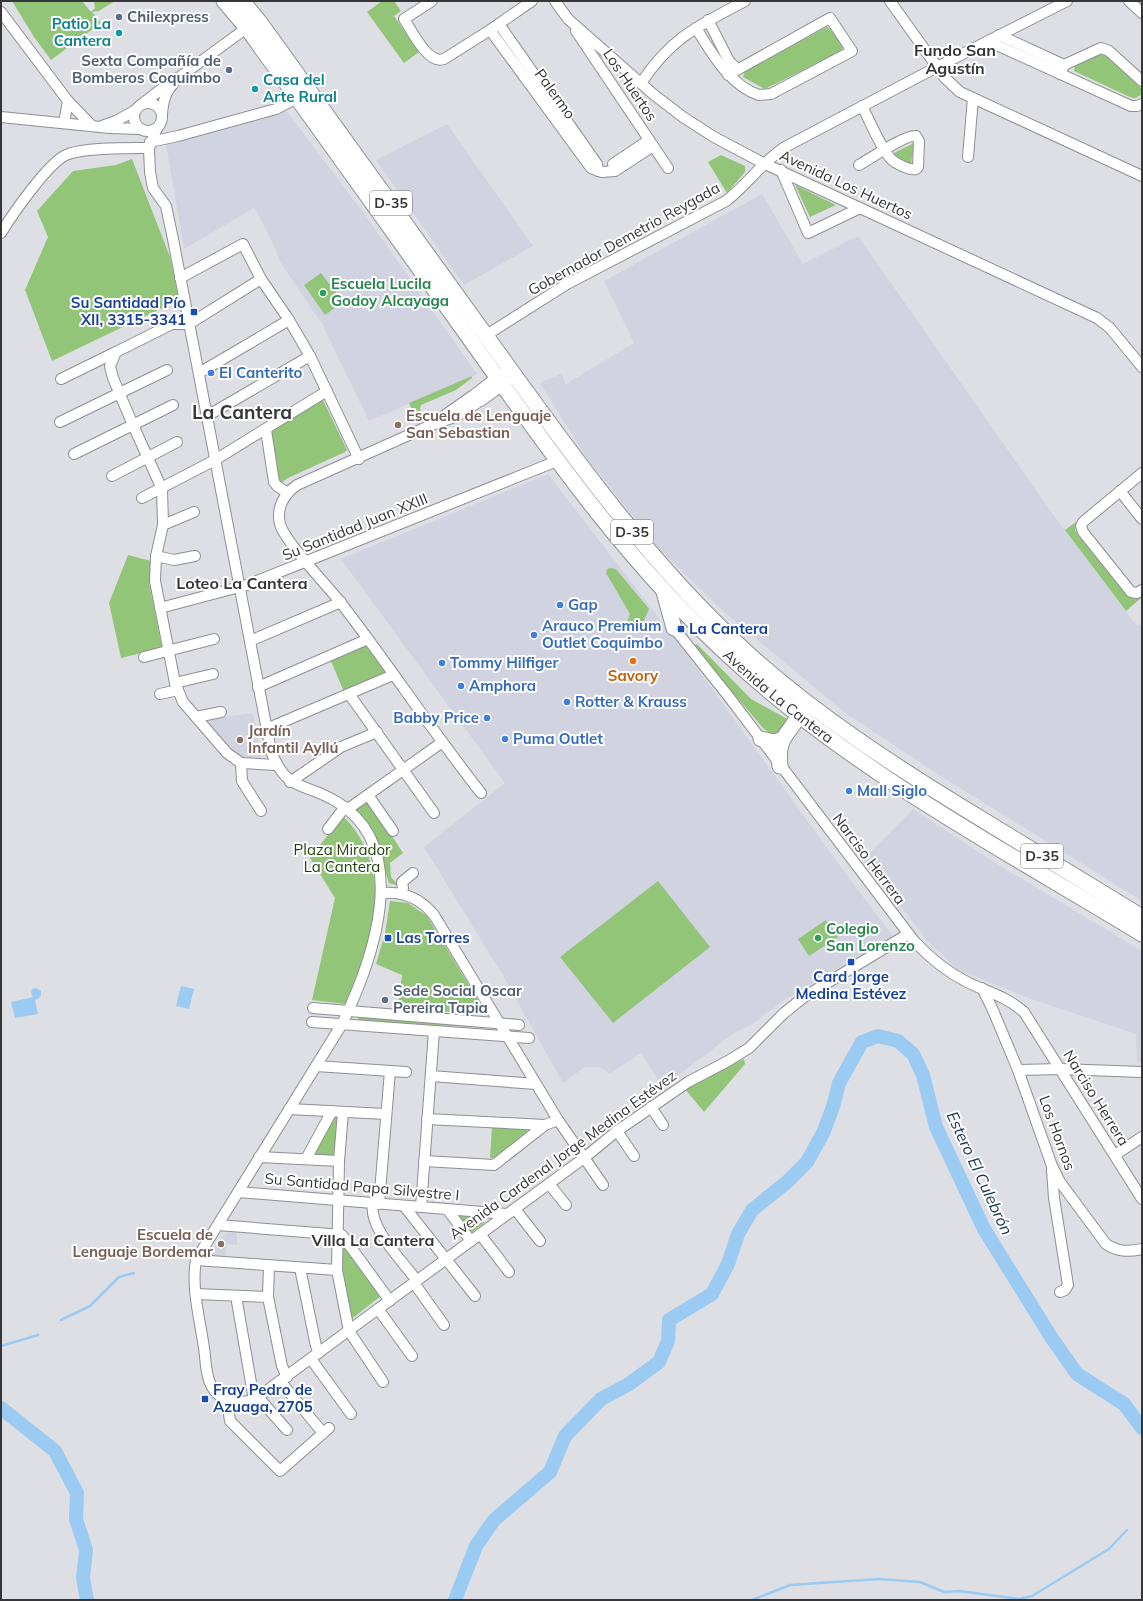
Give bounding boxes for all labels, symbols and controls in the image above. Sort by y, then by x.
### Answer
place label: Chilexpress [127,7,209,26]
marker: Chilexpress [114,12,124,22]
place label: Patio La Cantera [52,14,111,50]
marker: Patio La Cantera [114,28,124,38]
district label: Fundo San Agustín [914,40,996,78]
street label: Los Huertos [599,45,662,125]
place label: Sexta Compañía de Bomberos Coquimbo [72,51,221,87]
marker: Sexta Compañía de Bomberos Coquimbo [224,65,234,75]
street label: Palermo [531,65,580,122]
place label: Casa del Arte Rural [263,70,337,106]
marker: Casa del Arte Rural [250,84,260,94]
street label: Avenida Los Huertos [777,145,916,224]
street label: Gobernador Demetrio Reygada [524,178,723,299]
road number: D-35 [370,191,412,215]
place label: Escuela Lucila Godoy Alcayaga [331,274,449,310]
marker: Escuela Lucila Godoy Alcayaga [318,288,328,298]
place label: Su Santidad Pío XII, 3315-3341 [71,293,186,329]
marker: Su Santidad Pío XII, 3315-3341 [189,307,199,317]
place label: El Canterito [219,363,303,382]
marker: El Canterito [206,368,216,378]
district label: La Cantera [192,400,292,424]
place label: Escuela de Lenguaje San Sebastian [406,406,551,442]
marker: Escuela de Lenguaje San Sebastian [393,420,403,430]
street label: Su Santidad Juan XXIII [279,489,430,564]
road number: D-35 [611,520,653,544]
district label: Loteo La Cantera [176,573,308,593]
place label: Gap [568,595,598,614]
marker: Gap [555,600,565,610]
place label: Arauco Premium Outlet Coquimbo [542,616,663,652]
place label: La Cantera [689,619,768,638]
marker: La Cantera [676,624,686,634]
marker: Arauco Premium Outlet Coquimbo [529,630,539,640]
street label: Avenida La Cantera [719,645,838,747]
place label: Tommy Hilfiger [450,653,559,672]
marker: Savory [628,656,638,666]
marker: Tommy Hilfiger [437,658,447,668]
place label: Savory [608,666,659,685]
place label: Amphora [469,676,536,695]
marker: Amphora [456,681,466,691]
place label: Rotter & Krauss [575,692,687,711]
marker: Rotter & Krauss [562,697,572,707]
place label: Babby Price [393,708,479,727]
marker: Babby Price [482,713,492,723]
place label: Jardín Infantil Ayllú [248,721,338,757]
place label: Puma Outlet [513,729,603,748]
marker: Puma Outlet [500,734,510,744]
marker: Jardín Infantil Ayllú [235,735,245,745]
place label: Mall Siglo [857,781,927,800]
marker: Mall Siglo [844,786,854,796]
street label: Narciso Herrera [829,809,910,908]
park label: Plaza Mirador La Cantera [294,840,391,876]
road number: D-35 [1021,844,1063,868]
place label: Colegio San Lorenzo [826,919,915,955]
place label: Las Torres [396,928,470,947]
marker: Las Torres [383,933,393,943]
marker: Colegio San Lorenzo [813,933,823,943]
marker: Card Jorge Medina Estévez [846,957,856,967]
place label: Card Jorge Medina Estévez [796,967,907,1003]
place label: Sede Social Oscar Pereira Tapia [393,981,522,1017]
marker: Sede Social Oscar Pereira Tapia [380,995,390,1005]
street label: Narciso Herrera [1059,1046,1133,1149]
street label: Avenida Cardenal Jorge Medina Estévez [445,1066,680,1243]
street label: Los Hornos [1035,1093,1080,1173]
water label: Estero El Culebrón [943,1108,1017,1238]
street label: Su Santidad Papa Silvestre I [264,1169,460,1204]
place label: Escuela de Lenguaje Bordemar [72,1225,213,1261]
district label: Villa La Cantera [311,1230,434,1250]
marker: Escuela de Lenguaje Bordemar [216,1239,226,1249]
place label: Fray Pedro de Azuaga, 2705 [213,1380,313,1416]
marker: Fray Pedro de Azuaga, 2705 [200,1394,210,1404]

